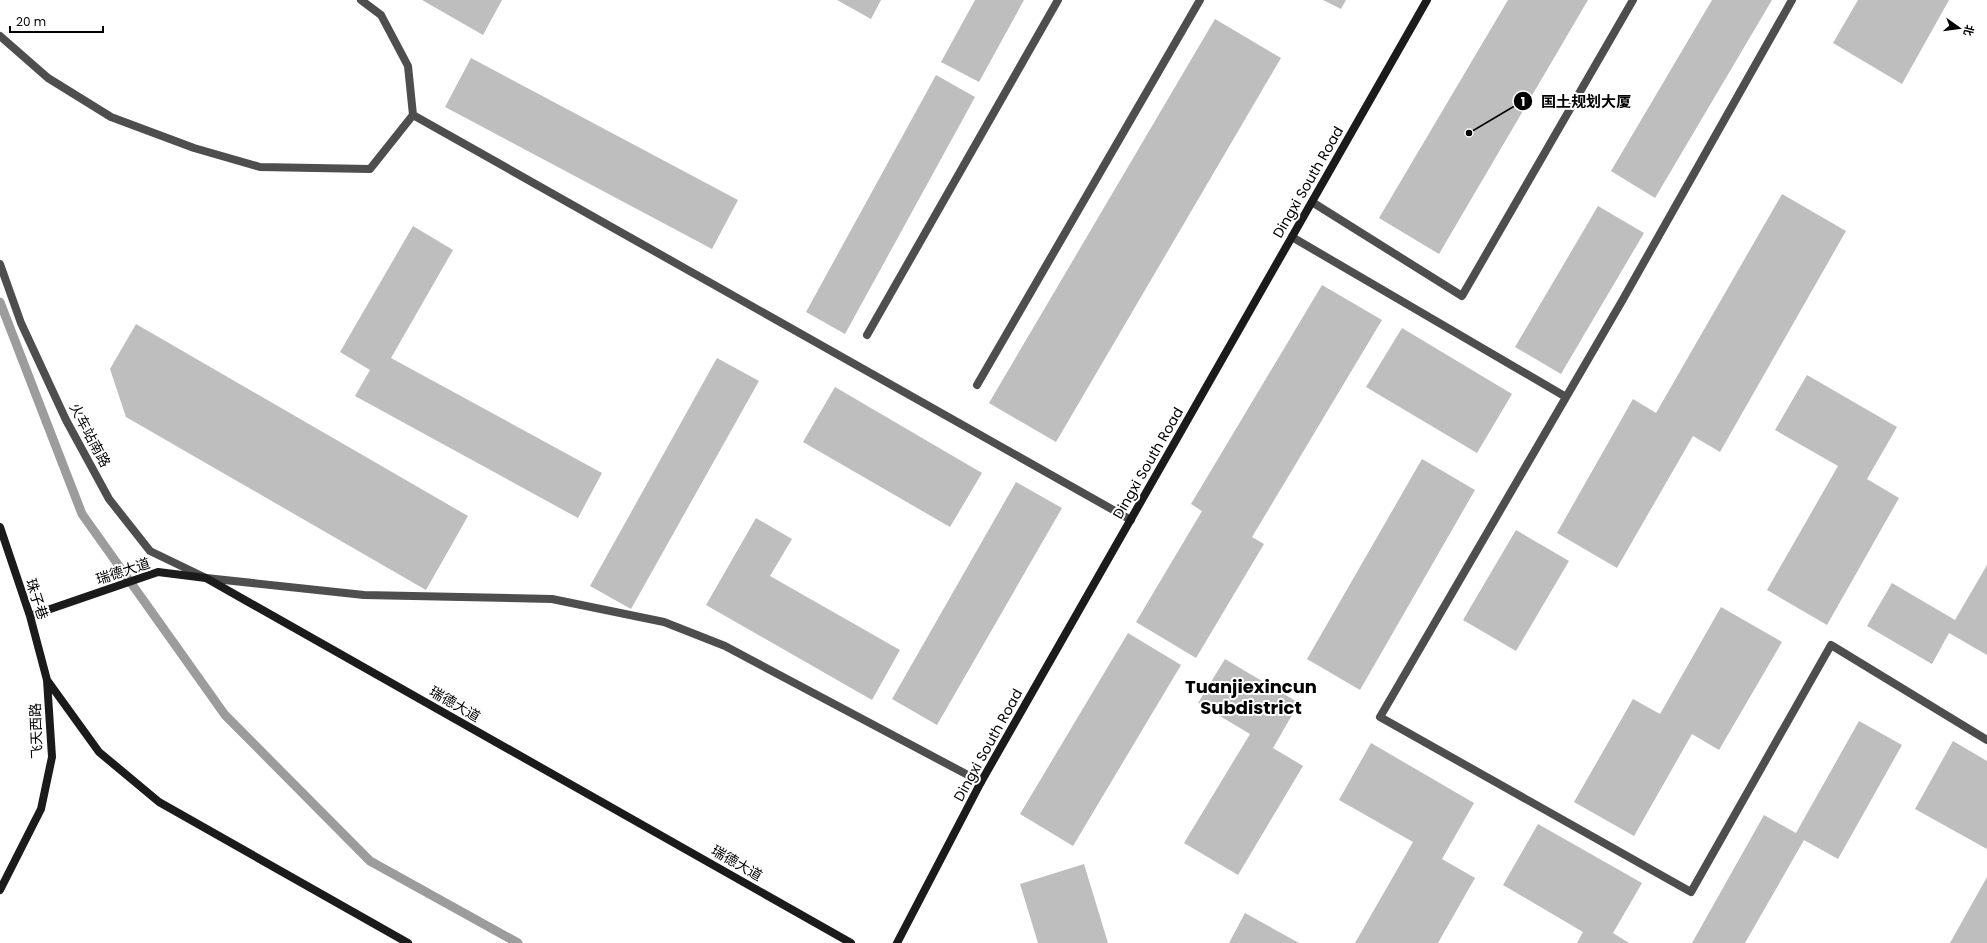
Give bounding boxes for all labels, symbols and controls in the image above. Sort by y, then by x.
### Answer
scale bar [10,8,103,34]
north arrow [1939,8,1979,48]
text: 20 m [16,13,46,30]
text: 北 [1960,23,1978,38]
callout: 国土规划大厦 [1513,88,1639,115]
text: 国土规划大厦 [1541,91,1631,112]
text: 1 [1521,93,1525,110]
street label: Dingxi South Road [1268,122,1348,242]
street label: 火车站南路 [65,399,115,471]
street label: Dingxi South Road [1108,403,1188,523]
street label: 瑞德大道 [93,553,153,589]
street label: 珠子巷 [21,576,53,622]
district label: Tuanjiexincun Subdistrict [1185,674,1317,720]
street label: 瑞德大道 [426,681,484,727]
street label: Dingxi South Road [949,685,1027,805]
street label: 飞天西路 [25,703,47,759]
street label: 瑞德大道 [708,840,766,886]

